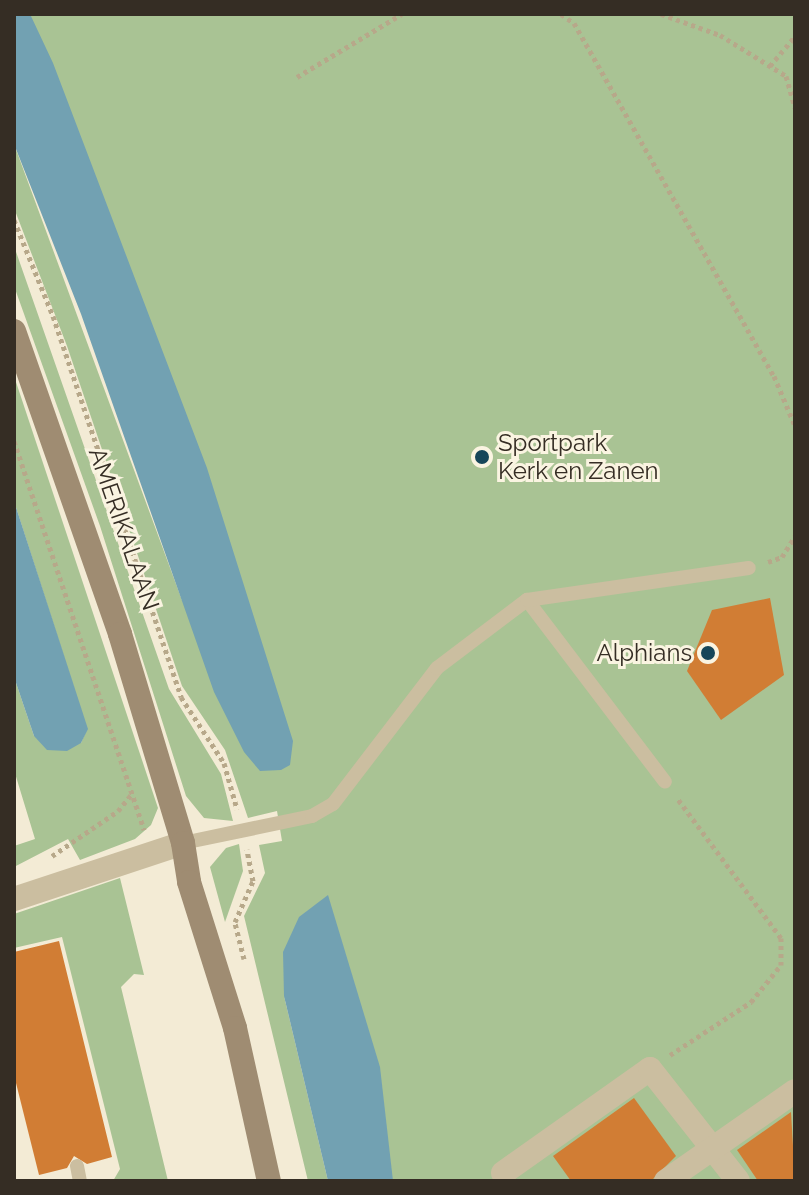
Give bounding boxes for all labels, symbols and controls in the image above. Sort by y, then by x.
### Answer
place label: Sportpark Kerk en Zanen [498,429,658,485]
street label: AMERIKALAAN [83,444,165,614]
marker: Sportpark Kerk en Zanen [473,448,491,466]
place label: Alphians [597,639,692,667]
marker: Alphians [699,644,717,662]

